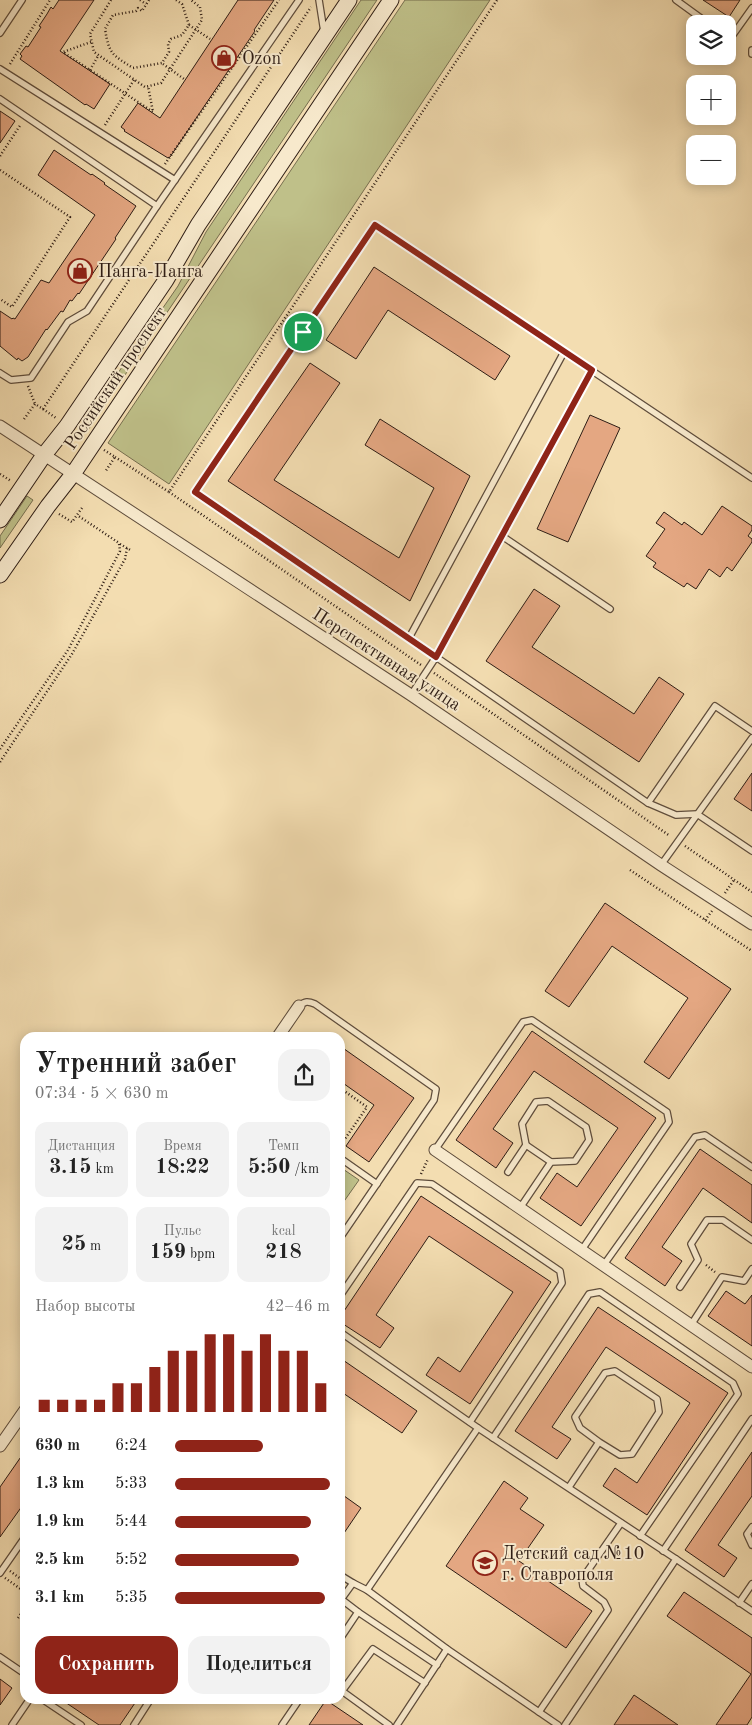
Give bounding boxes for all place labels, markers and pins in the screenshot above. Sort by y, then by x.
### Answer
shop icon: Ozon [211,45,237,71]
place label: Ozon [242,50,281,68]
shop icon: Панга-Панга [67,258,93,284]
place label: Панга-Панга [98,263,203,281]
pin [282,311,324,353]
place label: Детский сад №10 г. Ставрополя [502,1545,644,1584]
school or university icon: Детский сад №10 г. Ставрополя [472,1550,498,1576]

